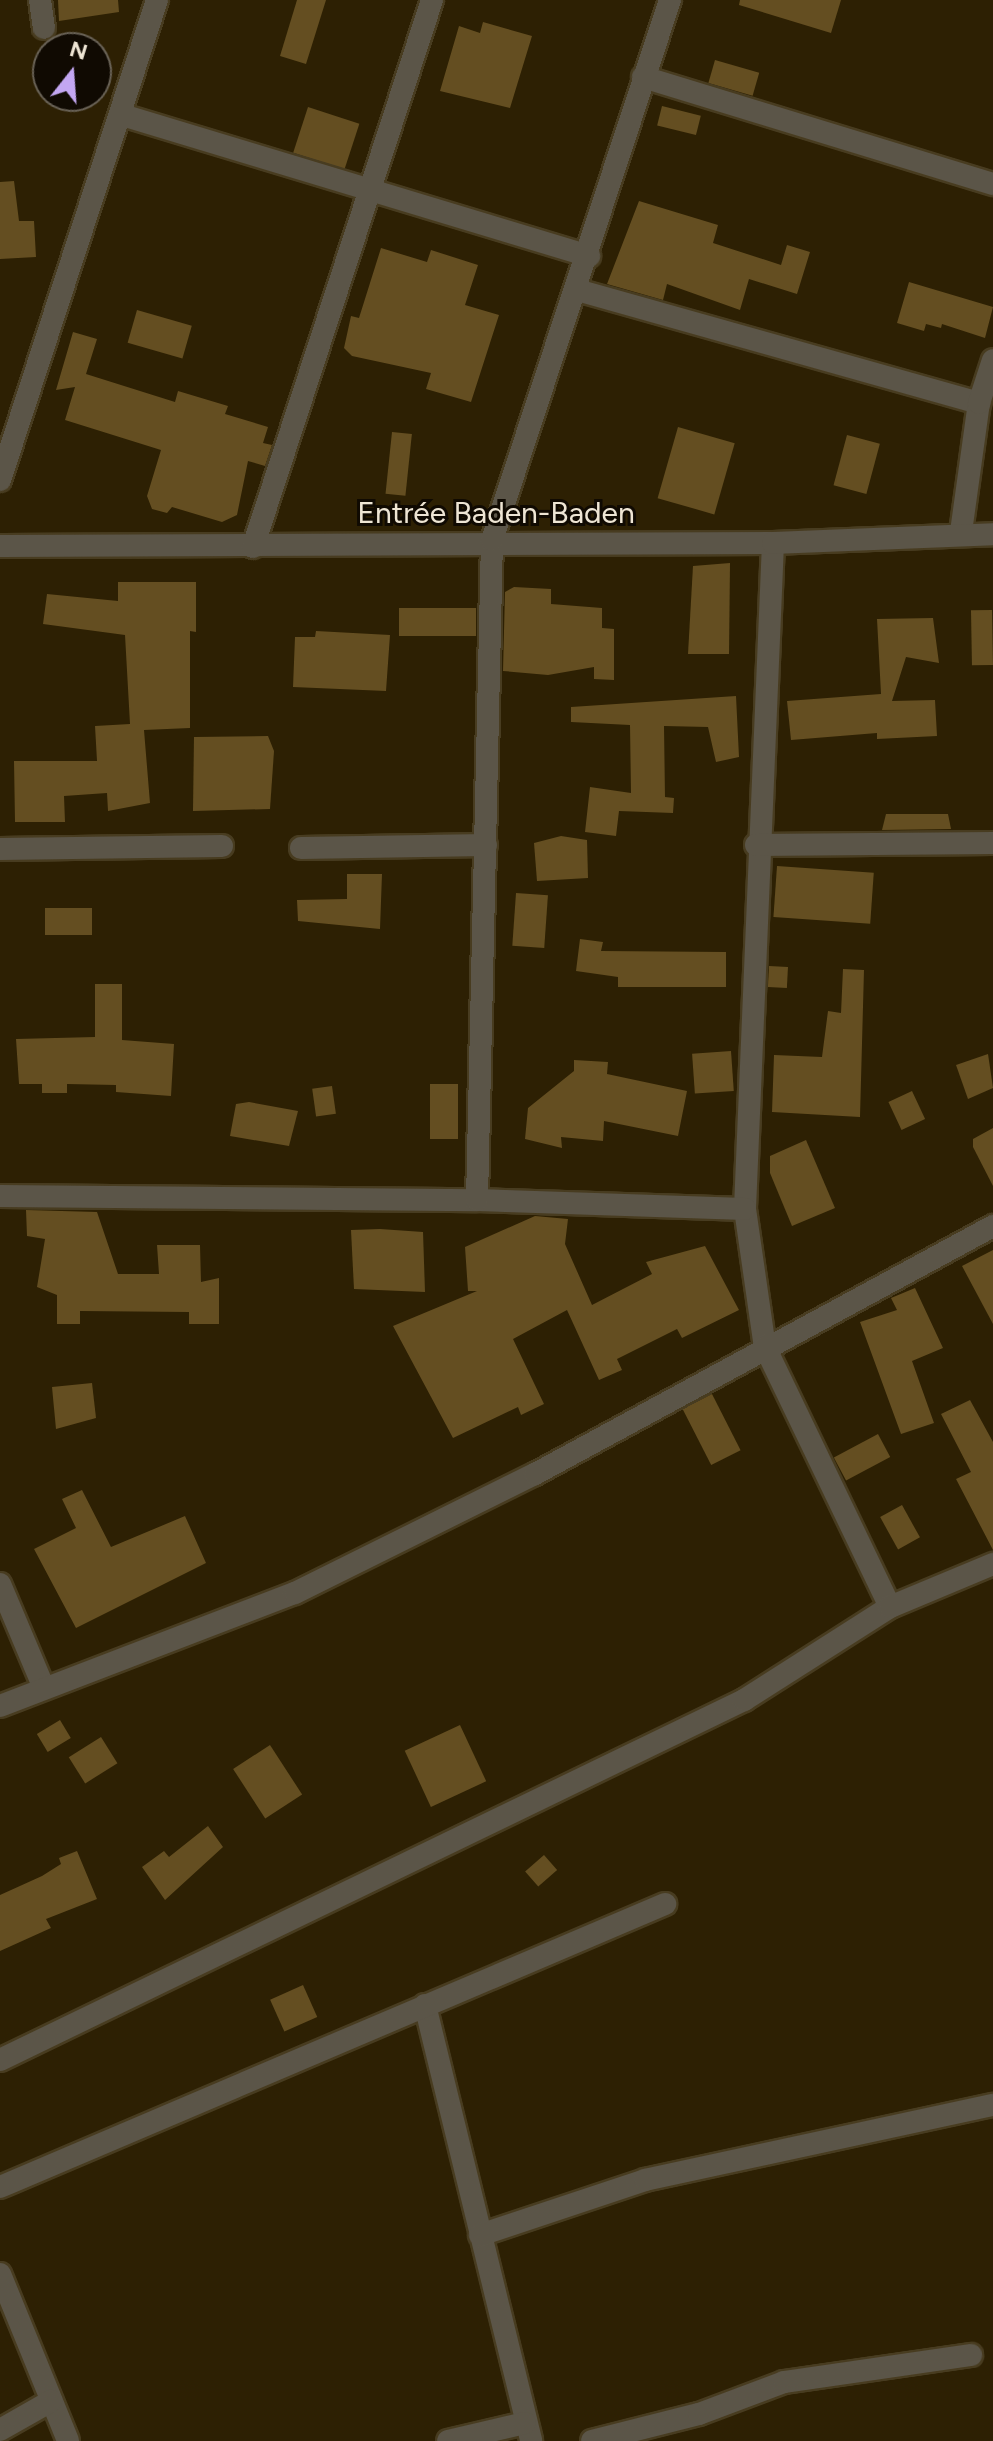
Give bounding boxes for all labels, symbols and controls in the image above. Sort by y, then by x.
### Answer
north arrow [32,32,112,112]
text: N [66,35,91,66]
street label: Entrée Baden-Baden [357,495,635,531]

